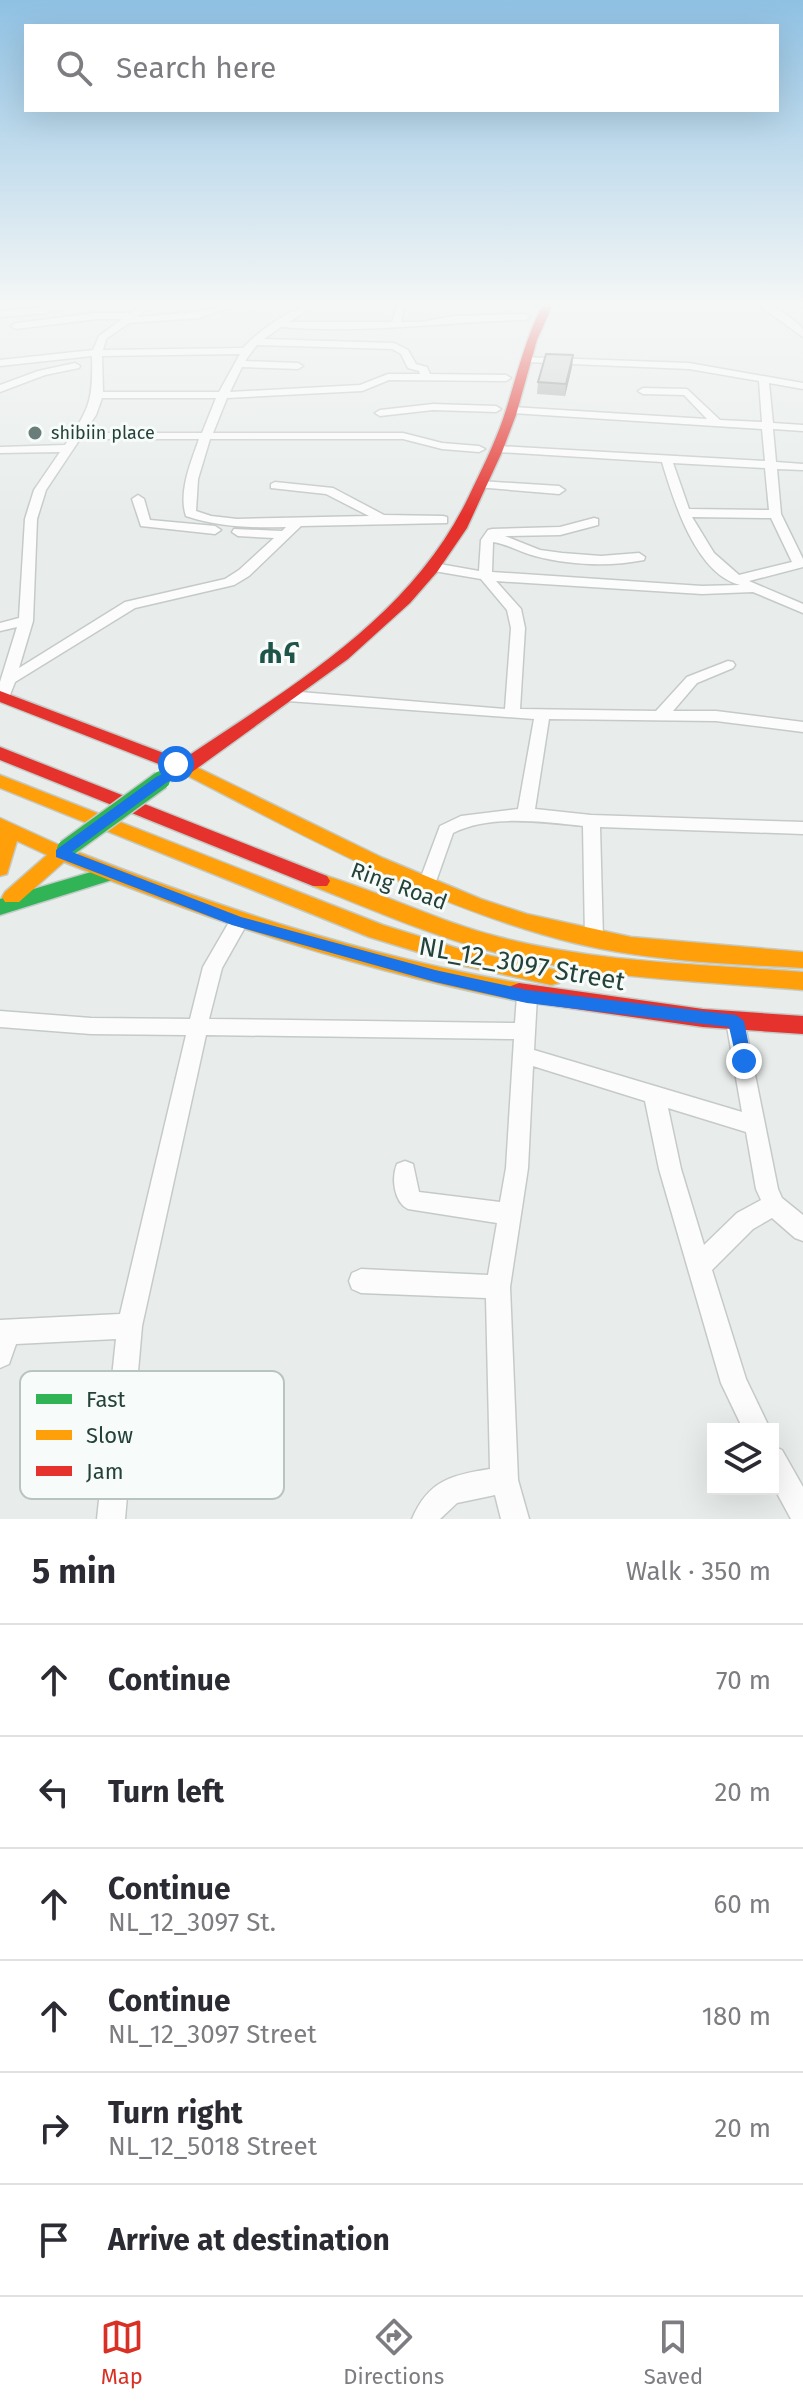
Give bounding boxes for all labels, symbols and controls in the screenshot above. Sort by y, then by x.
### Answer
search box [24,24,779,112]
icon: search [52,46,96,90]
text: Search here [116,50,276,86]
place label: shibiin place [51,422,155,444]
marker: shibiin place [26,424,44,442]
district label: ሐና [259,635,300,671]
route start [158,746,194,782]
street label: Ring Road [347,856,451,916]
street label: NL_12_3097 Street [417,931,628,997]
route end [726,1043,762,1079]
legend [20,1371,284,1499]
text: Fast [86,1386,126,1413]
text: Slow [86,1422,133,1449]
map controls [707,1423,779,1495]
button: layers [707,1423,779,1495]
text: Jam [86,1458,124,1485]
text: 5 min [32,1551,116,1592]
text: Walk · 350 m [626,1556,771,1587]
icon: ahead [32,1658,76,1702]
text: Continue [108,1662,231,1698]
text: 70 m [716,1665,771,1696]
icon: left [32,1770,76,1814]
text: Turn left [108,1774,224,1810]
text: 20 m [714,1777,771,1808]
text: Continue [108,1871,231,1907]
icon: ahead [32,1882,76,1926]
text: 60 m [713,1889,771,1920]
text: NL_12_3097 St. [108,1907,276,1938]
text: Continue [108,1983,231,2019]
icon: ahead [32,1994,76,2038]
text: 180 m [702,2001,771,2032]
text: NL_12_3097 Street [108,2019,317,2050]
text: Turn right [108,2095,243,2131]
icon: right [32,2106,76,2150]
text: 20 m [714,2113,771,2144]
text: NL_12_5018 Street [108,2131,317,2162]
icon: arrive [32,2218,76,2262]
text: Arrive at destination [108,2222,390,2258]
tab: Map [100,2315,144,2390]
tab: Directions [343,2315,444,2390]
tab: Saved [644,2315,703,2390]

